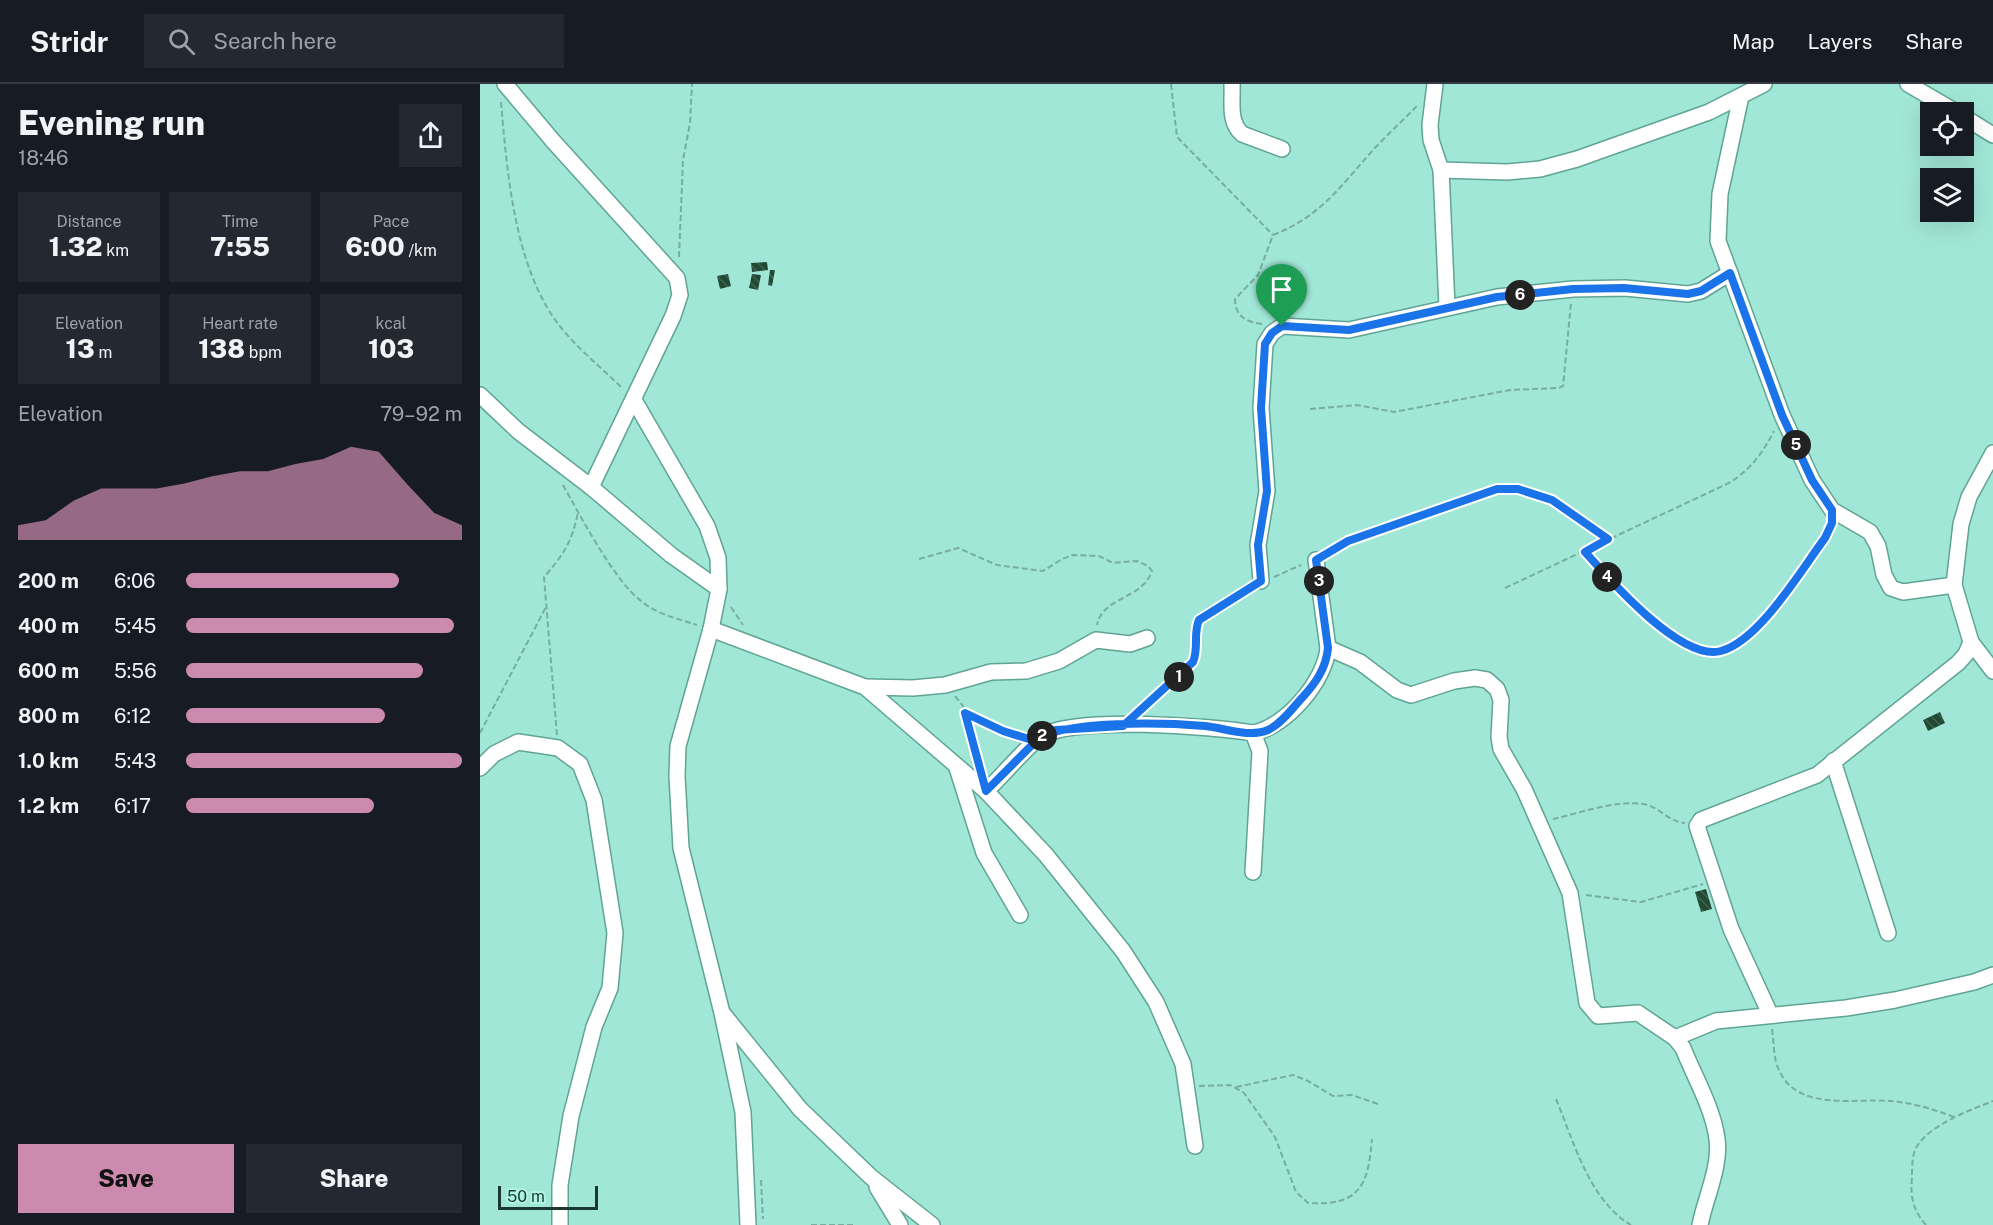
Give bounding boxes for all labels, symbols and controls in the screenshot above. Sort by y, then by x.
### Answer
search box [144,14,564,68]
text: Stridr [30,25,108,58]
icon: search [165,25,198,58]
text: Search here [213,28,337,54]
text: Map [1732,29,1775,54]
text: Layers [1808,29,1872,54]
text: Share [1905,29,1963,54]
map controls [1920,102,1974,222]
button: locate [1920,102,1974,156]
text: Evening run [18,104,205,142]
button: share [399,104,462,167]
text: 18:46 [18,146,69,170]
button: layers [1920,168,1974,222]
text: Distance [57,212,121,231]
text: Time [222,212,258,231]
text: Pace [373,212,409,231]
text: 1.32 [49,231,102,262]
text: 7:55 [210,231,270,262]
text: 6:00 [345,231,405,262]
text: km [102,241,129,260]
text: /km [405,241,437,260]
pin [1256,264,1307,326]
icon: arrive [1265,273,1298,306]
pin: 6 [1505,280,1535,310]
text: 6 [1515,285,1525,304]
text: Elevation [55,314,123,333]
text: Heart rate [202,314,278,333]
text: kcal [376,314,406,333]
text: 13 [66,333,95,364]
text: 138 [198,333,245,364]
text: 103 [368,333,414,364]
text: m [95,343,112,362]
text: bpm [245,343,282,362]
text: Elevation [18,402,103,426]
text: 79–92 m [380,402,462,426]
pin: 5 [1781,430,1811,460]
text: 5 [1791,435,1801,454]
pin: 4 [1592,562,1622,592]
pin: 3 [1304,566,1334,596]
text: 4 [1602,567,1612,586]
text: 200 m [18,569,79,593]
text: 6:06 [114,569,156,593]
text: 3 [1314,571,1324,590]
text: 400 m [18,614,79,638]
text: 5:45 [114,614,156,638]
text: 600 m [18,659,79,683]
text: 5:56 [114,659,157,683]
pin: 1 [1164,662,1194,692]
text: 1 [1176,667,1182,686]
text: 800 m [18,704,80,728]
text: 6:12 [114,704,151,728]
pin: 2 [1027,721,1057,751]
text: 2 [1037,726,1047,745]
text: 1.0 km [18,749,79,773]
text: 5:43 [114,749,156,773]
text: 1.2 km [18,794,79,818]
text: 6:17 [114,794,151,818]
button: Save [18,1144,234,1213]
button: Share [246,1144,462,1213]
scale bar [498,1183,598,1210]
text: 50 m [507,1187,545,1206]

